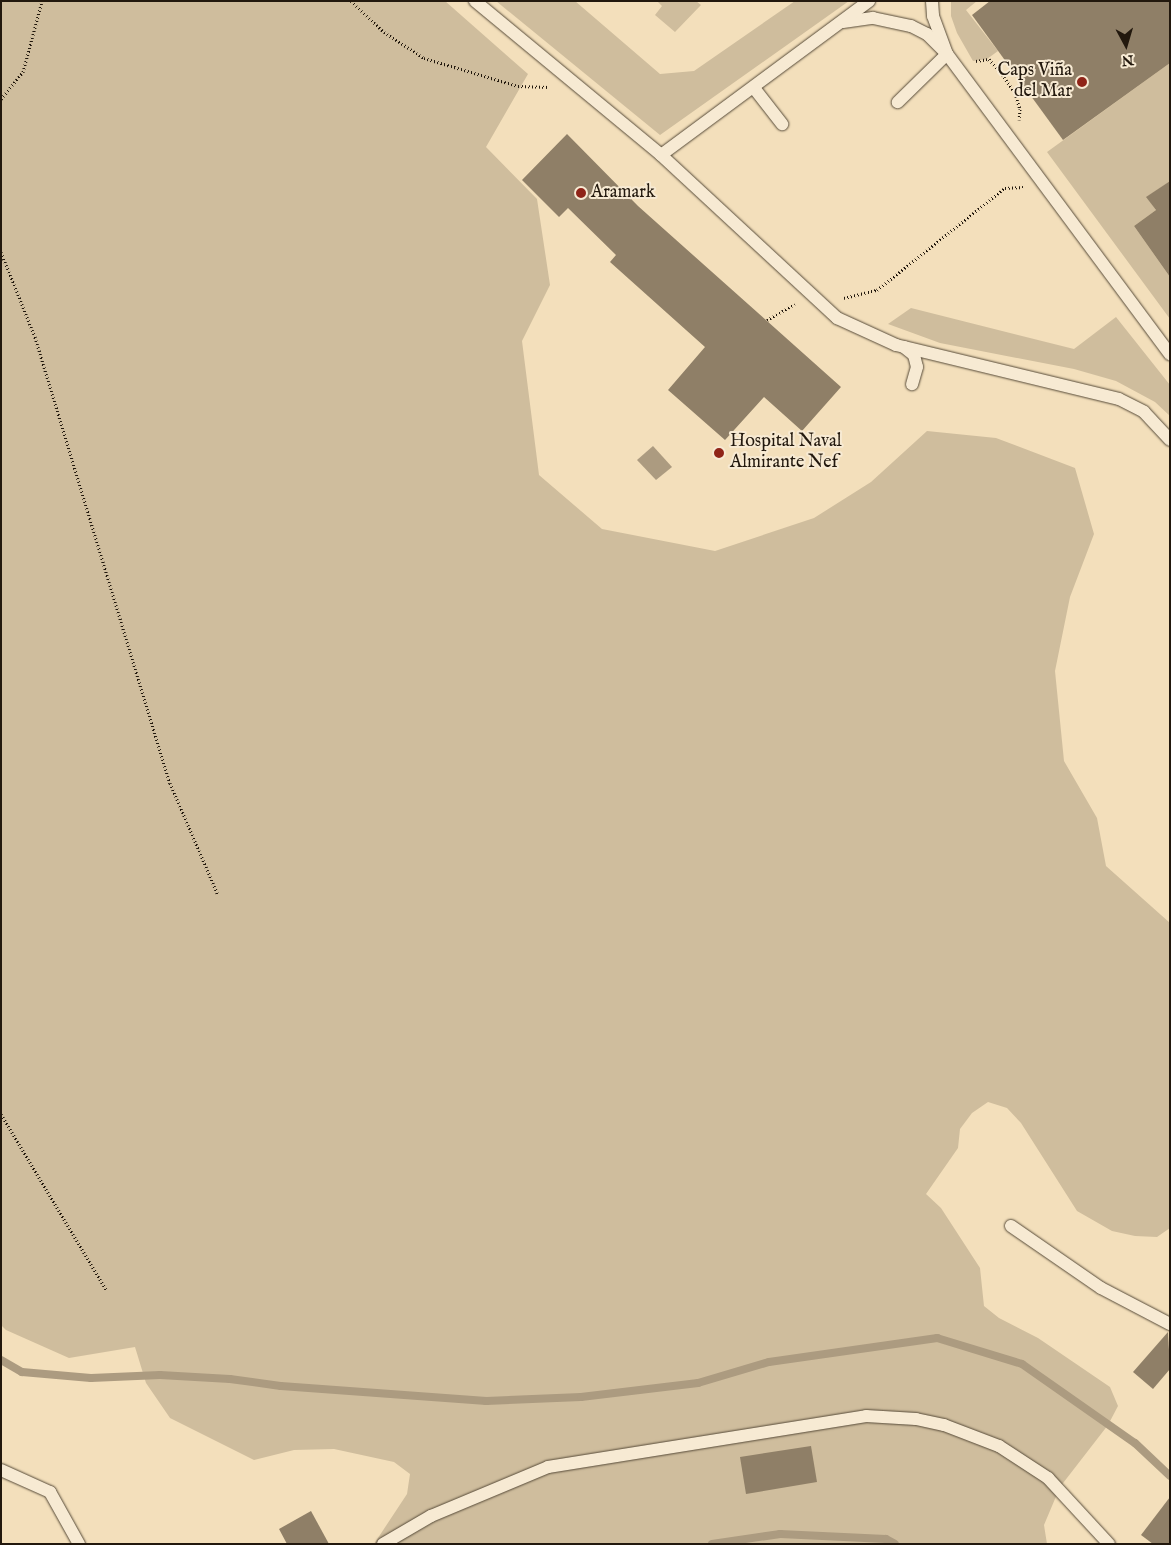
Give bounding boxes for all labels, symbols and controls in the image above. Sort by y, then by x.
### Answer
north arrow [1101,20,1151,70]
text: N [1121,50,1135,70]
place label: Caps Viña del Mar [997,61,1072,104]
marker: Caps Viña del Mar [1076,76,1088,88]
place label: Aramark [591,182,655,204]
marker: Aramark [575,187,587,199]
place label: Hospital Naval Almirante Nef [730,432,842,474]
marker: Hospital Naval Almirante Nef [712,446,726,460]

